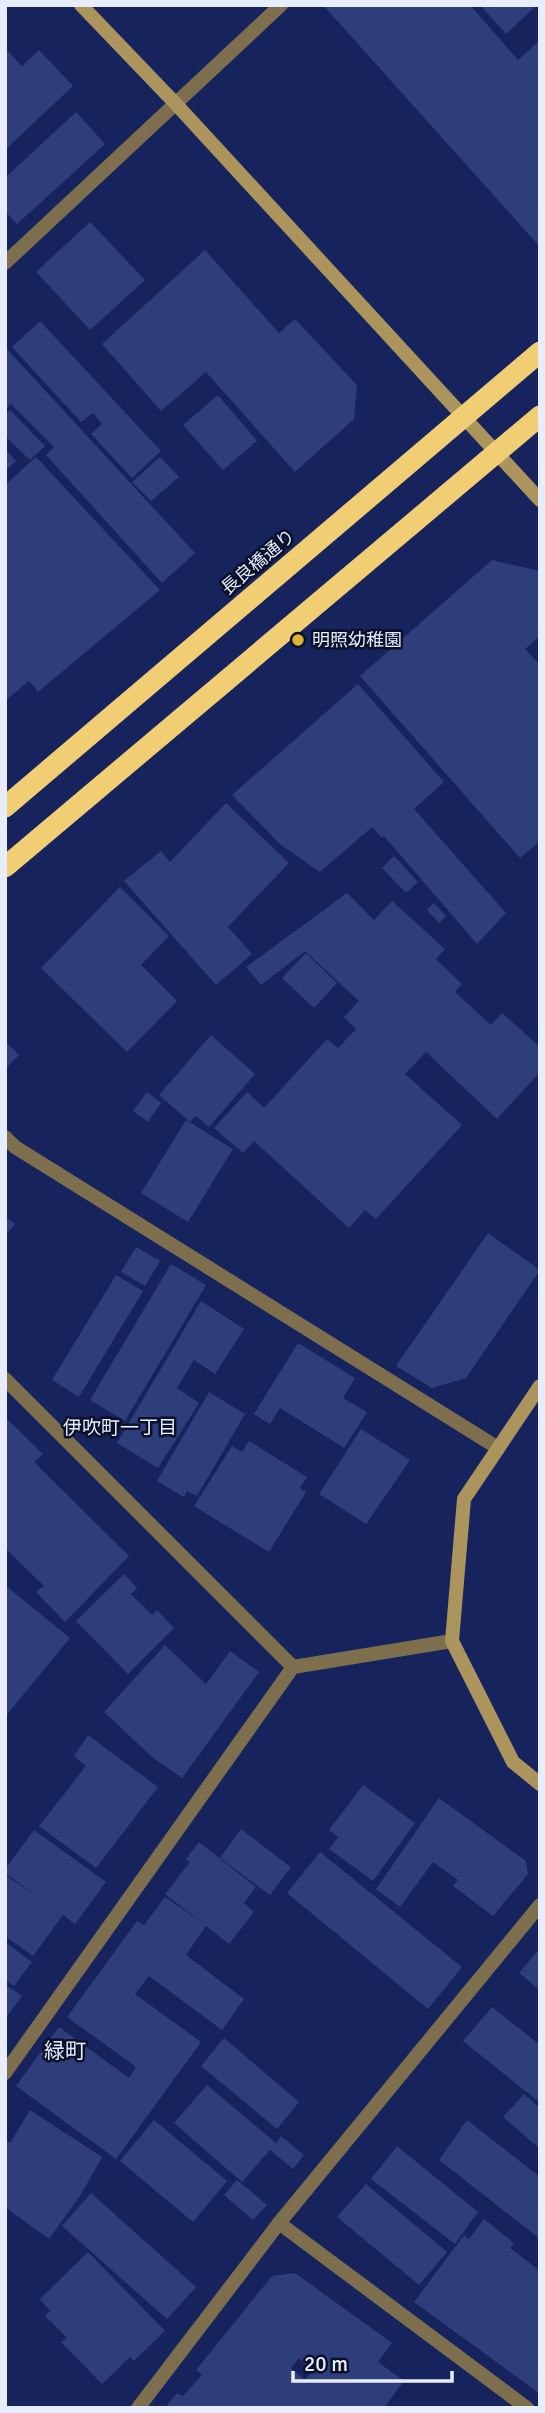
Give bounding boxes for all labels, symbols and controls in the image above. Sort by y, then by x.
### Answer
street label: 長良橋通り [216,525,300,599]
place label: 明照幼稚園 [312,629,402,651]
marker: 明照幼稚園 [290,632,306,648]
district label: 伊吹町一丁目 [63,1416,177,1440]
district label: 緑町 [44,2038,86,2064]
scale bar [293,2340,452,2384]
text: 20 m [304,2351,348,2377]

